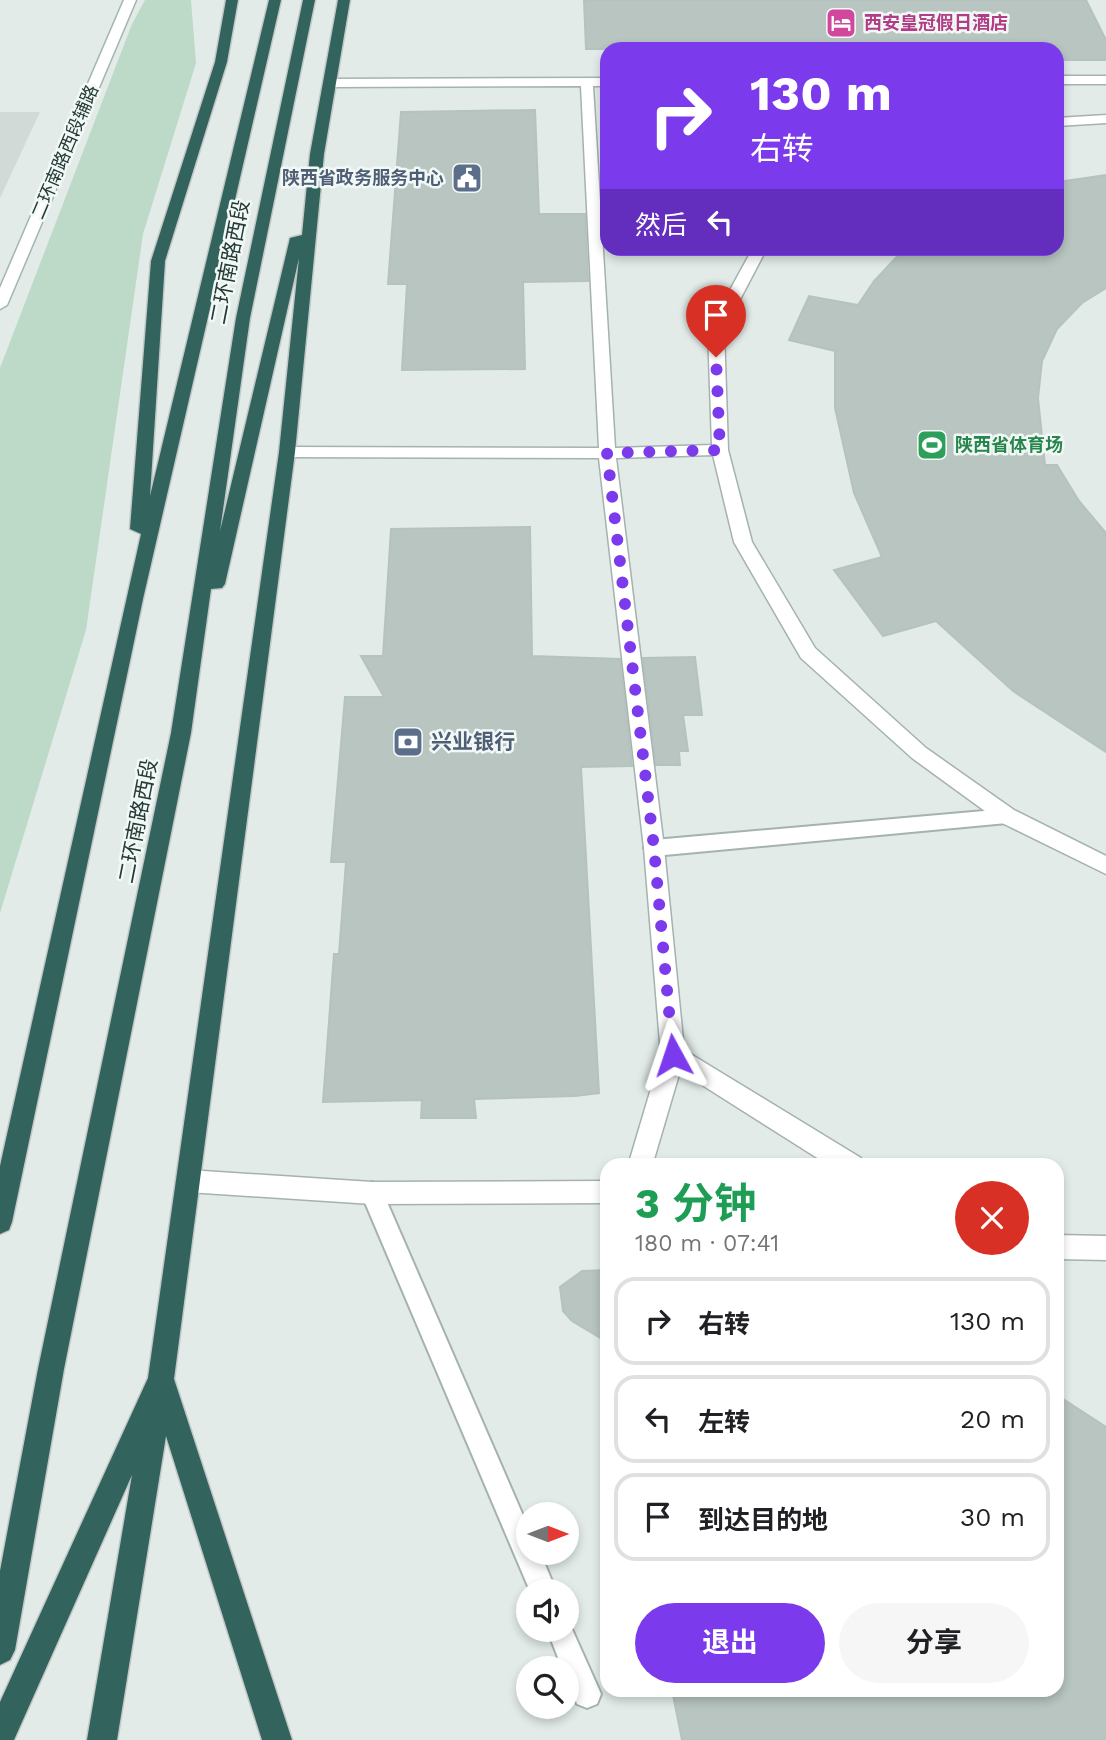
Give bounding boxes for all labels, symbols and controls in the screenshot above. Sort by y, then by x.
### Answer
hotel icon: 西安皇冠假日酒店 [824,6,858,40]
place label: 西安皇冠假日酒店 [864,12,1008,33]
text: 130 m [750,64,892,122]
icon: right [635,70,726,161]
street label: 二环南路西段辅路 [27,81,102,222]
text: 右转 [750,130,814,168]
public building icon: 陕西省政务服务中心 [450,161,484,195]
place label: 陕西省政务服务中心 [282,167,444,188]
street label: 二环南路西段 [205,198,254,326]
icon: left [701,203,739,241]
text: 然后 [635,210,687,240]
pin [686,285,746,357]
icon: arrive [697,296,735,334]
sports icon: 陕西省体育场 [915,428,949,462]
place label: 陕西省体育场 [955,434,1063,455]
bank icon: 兴业银行 [391,725,425,759]
place label: 兴业银行 [431,729,515,754]
street label: 二环南路西段 [113,757,162,885]
position arrow [636,1018,710,1092]
text: 3 分钟 [635,1179,756,1228]
button: close [955,1181,1029,1255]
text: 180 m · 07:41 [635,1230,779,1257]
icon: right [639,1302,677,1340]
text: 130 m [950,1306,1025,1336]
text: 右转 [698,1309,750,1339]
icon: left [639,1400,677,1438]
text: 20 m [960,1404,1025,1434]
text: 左转 [698,1407,750,1437]
icon: arrive [639,1498,677,1536]
north arrow [516,1502,579,1564]
map controls [516,1502,579,1719]
text: 30 m [960,1502,1025,1532]
text: 到达目的地 [698,1505,828,1535]
button: sound [516,1579,579,1642]
button: 退出 [635,1603,825,1683]
button: 分享 [839,1603,1029,1683]
button: search [516,1656,579,1719]

